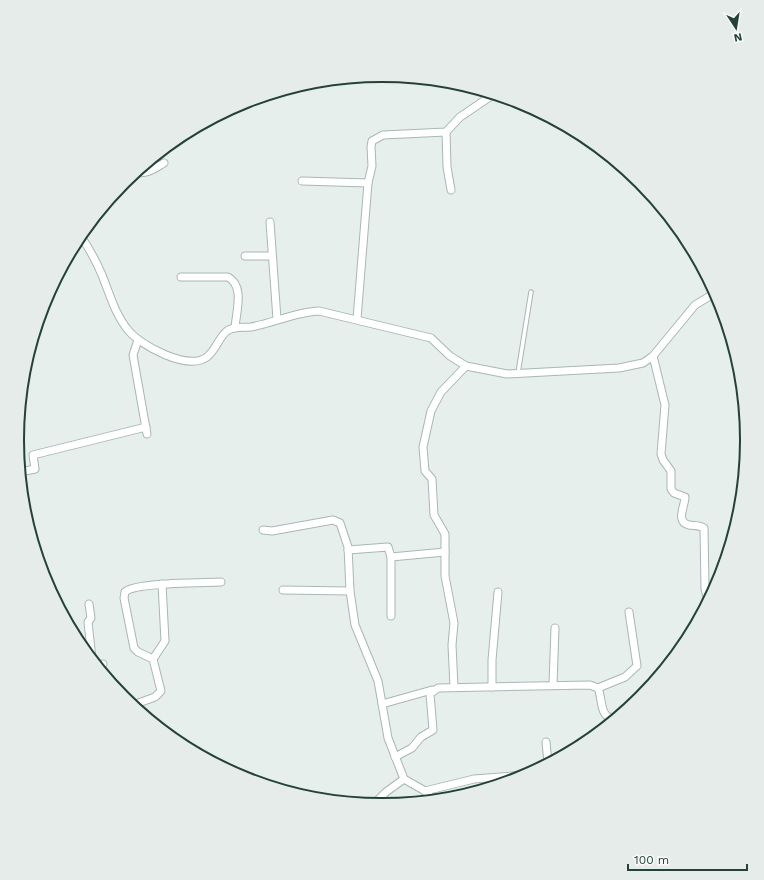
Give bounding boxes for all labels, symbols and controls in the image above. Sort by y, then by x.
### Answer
north arrow [716,8,756,48]
text: N [733,30,743,44]
scale bar [628,846,747,872]
text: 100 m [634,853,669,867]

